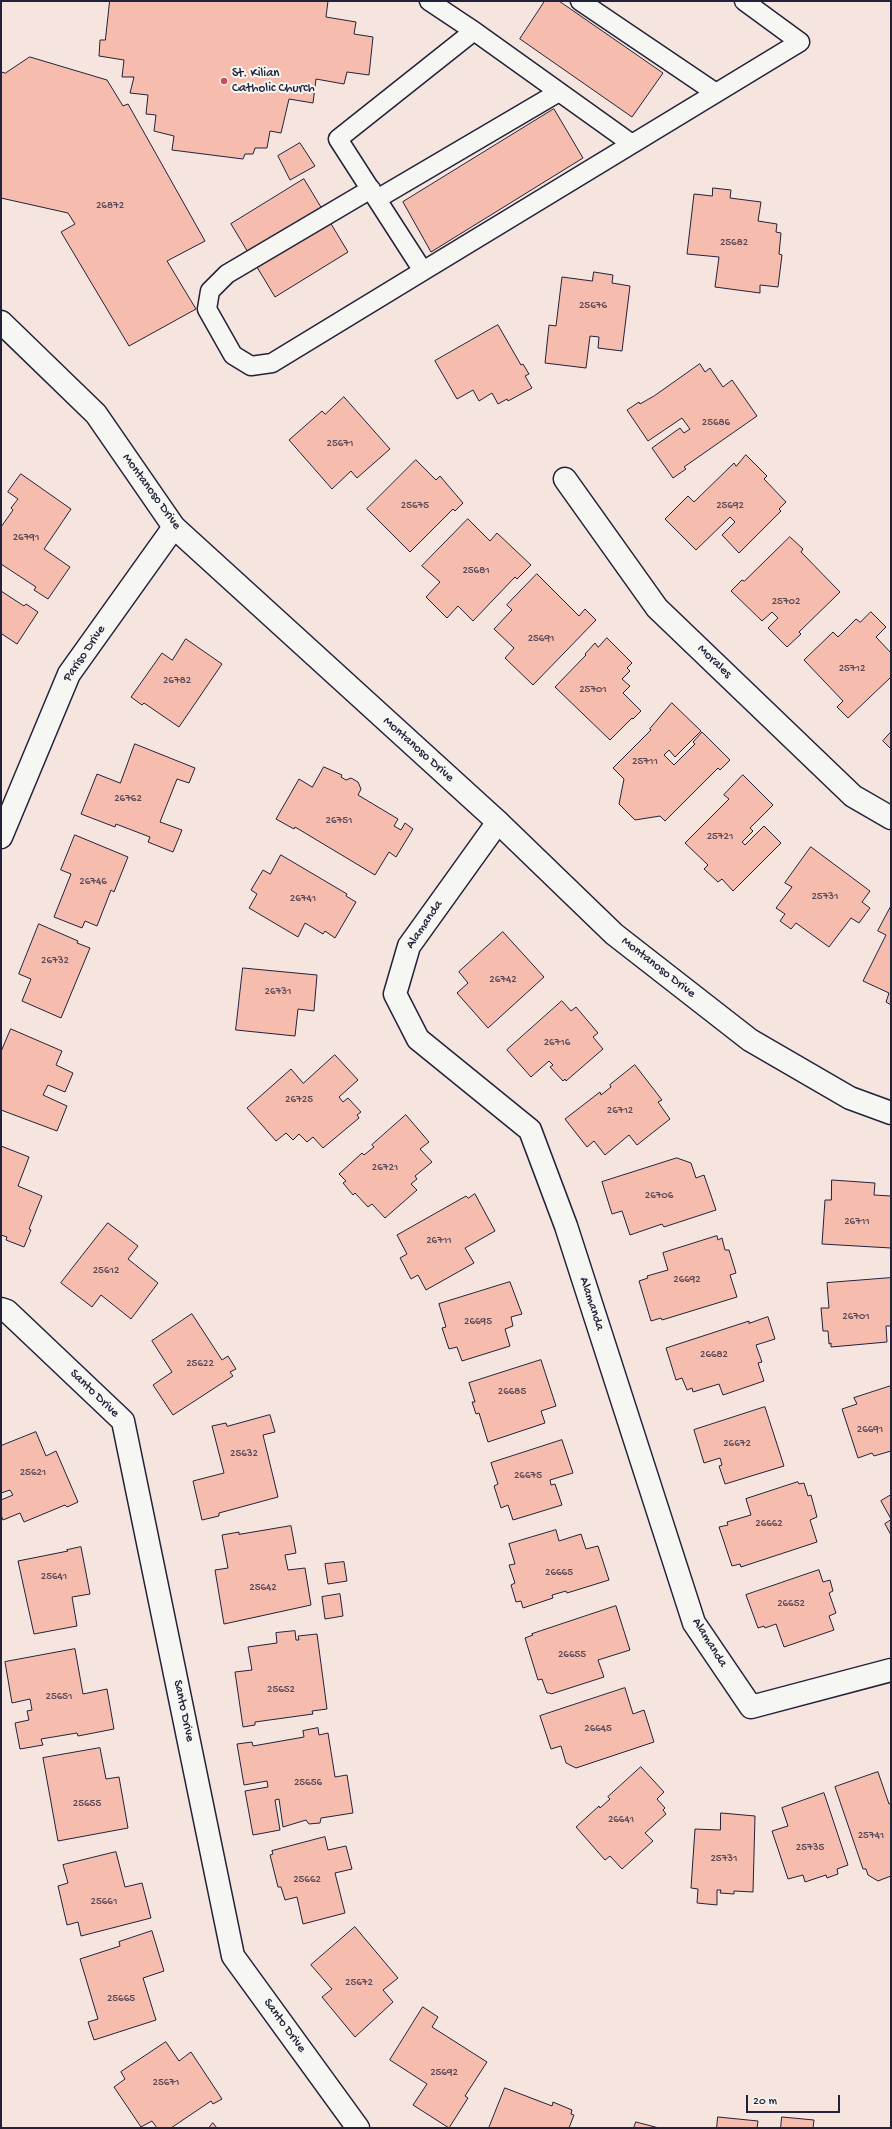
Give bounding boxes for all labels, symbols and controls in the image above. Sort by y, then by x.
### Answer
place label: St. Kilian Catholic Church [232,66,315,97]
marker: St. Kilian Catholic Church [219,76,229,86]
house number: 26872 [96,199,124,213]
house number: 25682 [720,236,748,250]
house number: 25676 [579,299,607,313]
house number: 25686 [702,416,730,430]
house number: 25671 [327,437,353,451]
street label: Montanoso Drive [118,451,184,533]
house number: 25675 [401,499,429,513]
house number: 25692 [716,499,744,513]
house number: 26791 [13,531,39,545]
house number: 25681 [462,564,490,578]
house number: 25702 [772,595,800,609]
street label: Pariso Drive [60,623,110,685]
house number: 25691 [528,632,554,646]
street label: Morales [693,642,735,682]
house number: 25712 [839,662,865,676]
house number: 26782 [163,674,191,688]
house number: 25701 [579,683,607,697]
street label: Montanoso Drive [379,714,457,786]
house number: 25711 [632,755,658,769]
house number: 26762 [114,792,142,806]
house number: 26751 [326,814,352,828]
house number: 25721 [707,830,733,844]
house number: 26746 [79,875,107,889]
house number: 25731 [811,890,839,904]
house number: 26741 [290,892,316,906]
street label: Alamanda [403,898,447,952]
street label: Montanoso Drive [618,934,698,1002]
house number: 26732 [41,954,69,968]
house number: 26742 [489,973,517,987]
house number: 26731 [265,985,291,999]
house number: 26716 [544,1036,570,1050]
house number: 26725 [285,1093,313,1107]
house number: 26712 [607,1104,633,1118]
house number: 26721 [372,1161,398,1175]
house number: 26706 [645,1189,673,1203]
house number: 26711 [844,1215,870,1229]
house number: 26711 [426,1234,452,1248]
house number: 25612 [93,1264,119,1278]
house number: 26692 [673,1273,701,1287]
street label: Alamanda [575,1275,607,1333]
house number: 26701 [842,1310,870,1324]
house number: 26695 [464,1315,492,1329]
house number: 26682 [700,1348,728,1362]
house number: 25622 [186,1357,214,1371]
street label: Santo Drive [66,1367,122,1421]
house number: 26685 [498,1385,526,1399]
house number: 26691 [857,1423,883,1437]
house number: 26672 [723,1437,751,1451]
house number: 25632 [230,1447,258,1461]
house number: 25621 [20,1466,46,1480]
house number: 26675 [514,1469,542,1483]
house number: 26662 [755,1517,783,1531]
house number: 26665 [545,1566,573,1580]
house number: 25641 [41,1570,67,1584]
house number: 25642 [249,1581,277,1595]
house number: 26652 [777,1597,805,1611]
street label: Alamanda [688,1615,730,1671]
house number: 26655 [558,1648,586,1662]
street label: Santo Drive [169,1679,197,1743]
house number: 25652 [267,1683,295,1697]
house number: 25651 [46,1690,72,1704]
house number: 26645 [584,1722,612,1736]
house number: 25656 [294,1776,322,1790]
house number: 25655 [73,1797,101,1811]
house number: 26641 [608,1813,634,1827]
house number: 25741 [858,1829,884,1843]
house number: 25735 [796,1841,824,1855]
house number: 25731 [710,1852,738,1866]
house number: 25662 [293,1873,321,1887]
house number: 25661 [91,1895,117,1909]
house number: 25672 [345,1976,373,1990]
house number: 25665 [107,1992,135,2006]
street label: Santo Drive [259,1996,309,2056]
house number: 25692 [430,2066,458,2080]
house number: 25671 [153,2076,179,2090]
scale bar [748,2087,842,2113]
text: 20 m [753,2095,777,2109]

